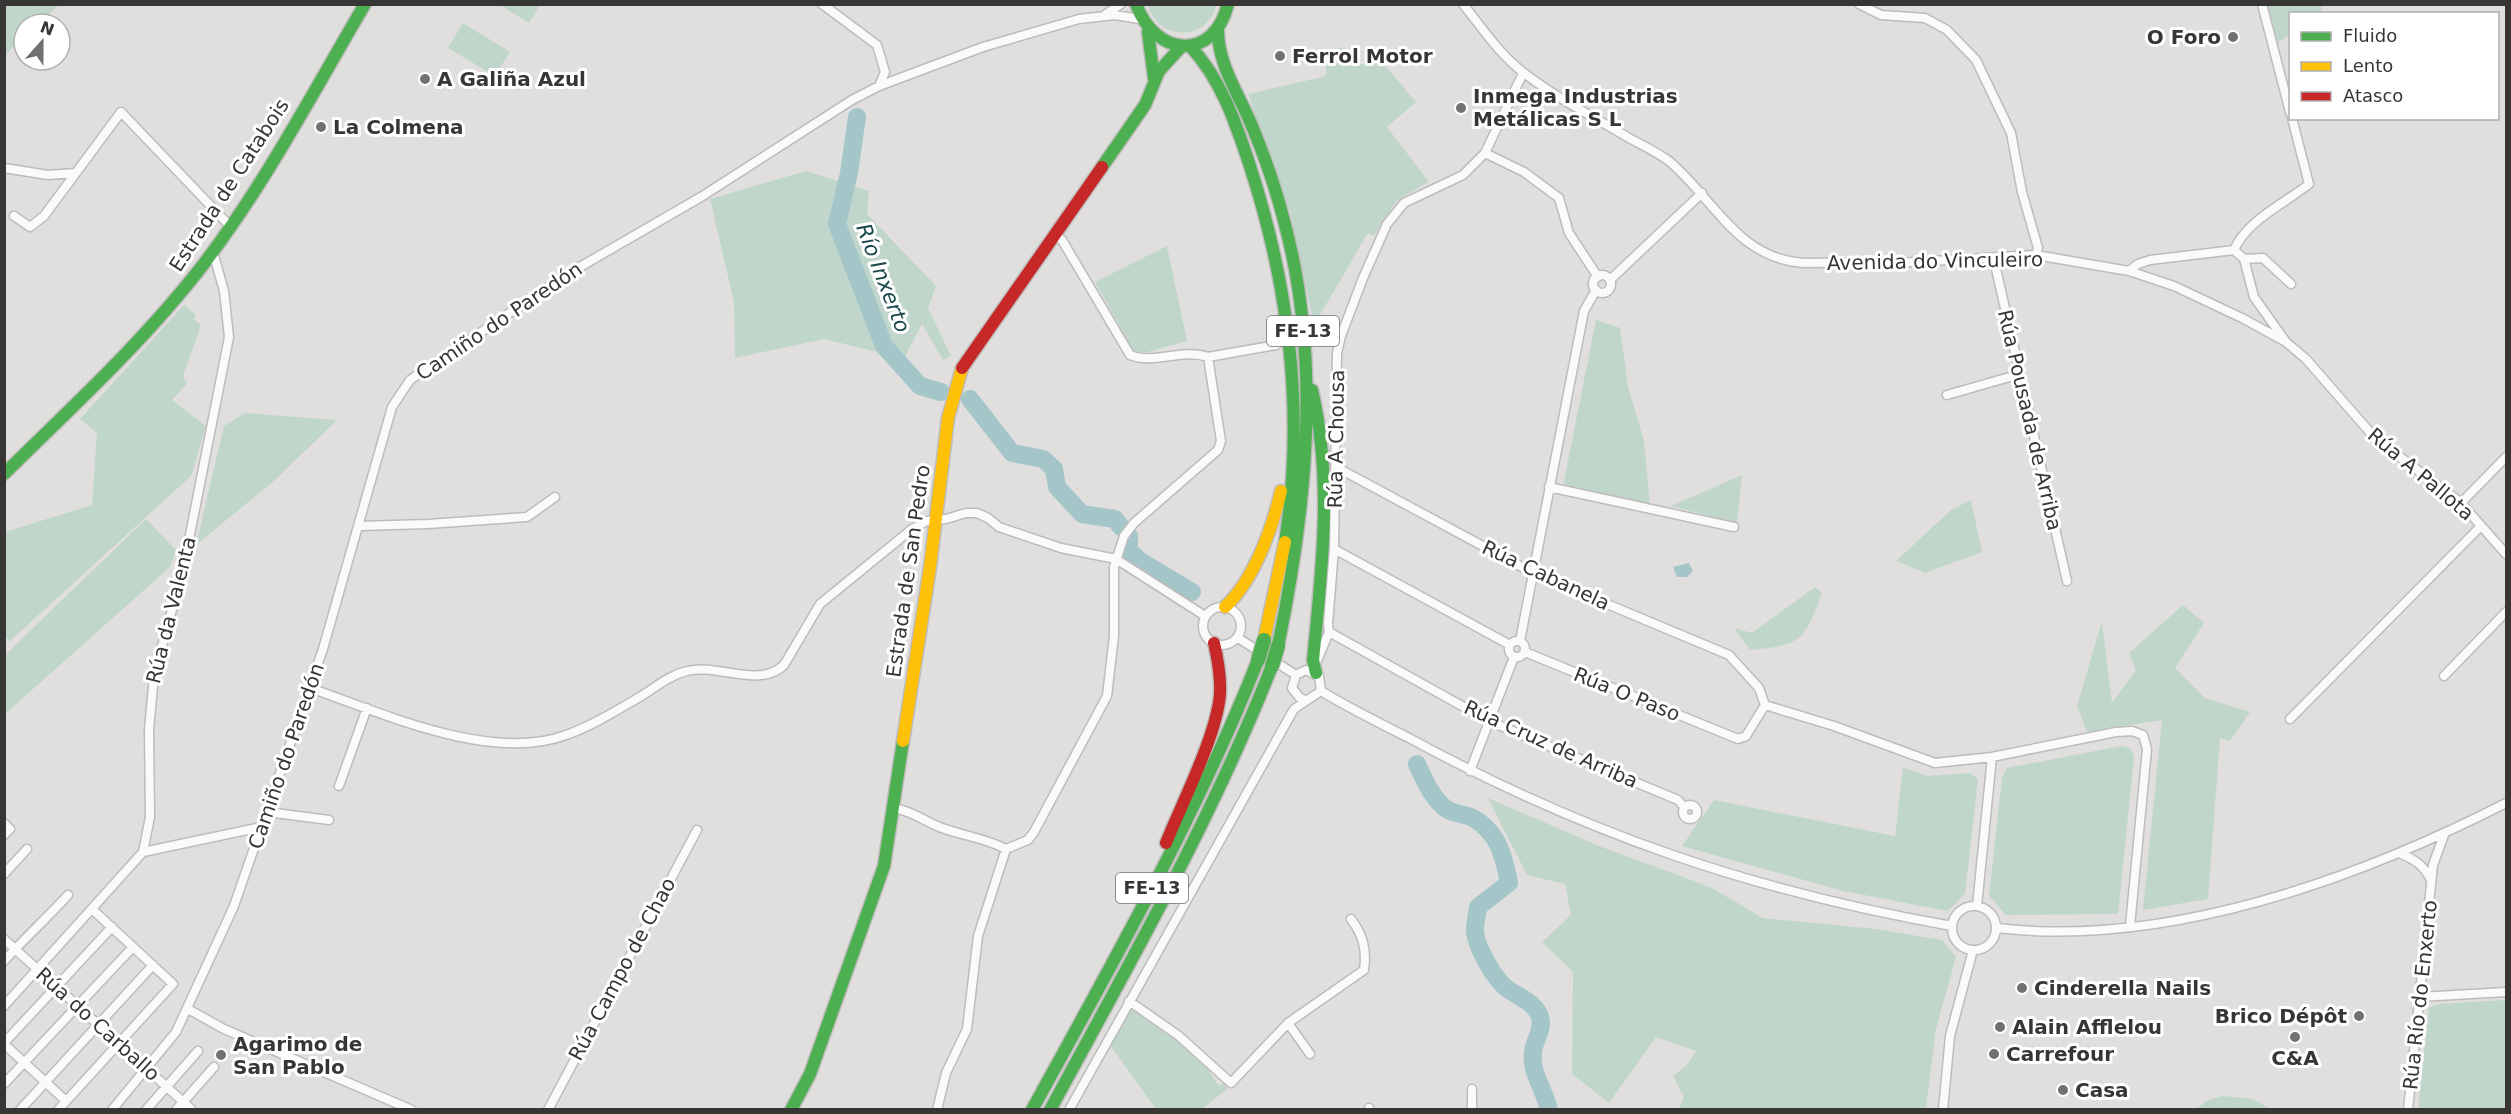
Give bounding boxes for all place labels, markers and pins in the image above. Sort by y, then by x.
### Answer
place label: O Foro [2147,25,2221,49]
marker: O Foro [2226,30,2240,44]
place label: Ferrol Motor [1292,44,1433,68]
marker: Ferrol Motor [1273,49,1287,63]
place label: A Galiña Azul [437,67,586,91]
marker: A Galiña Azul [418,72,432,86]
place label: Inmega Industrias Metálicas S L [1473,84,1678,131]
marker: Inmega Industrias Metálicas S L [1454,101,1468,115]
place label: La Colmena [333,115,464,139]
marker: La Colmena [314,120,328,134]
place label: Cinderella Nails [2034,976,2211,1000]
marker: Cinderella Nails [2015,981,2029,995]
place label: Brico Dépôt [2215,1004,2347,1028]
marker: Brico Dépôt [2352,1009,2366,1023]
place label: Alain Afflelou [2012,1015,2162,1039]
marker: Alain Afflelou [1993,1020,2007,1034]
marker: C&A [2288,1030,2302,1044]
place label: Agarimo de San Pablo [233,1032,362,1079]
place label: Carrefour [2006,1042,2114,1066]
place label: C&A [2271,1046,2319,1070]
marker: Carrefour [1987,1047,2001,1061]
marker: Agarimo de San Pablo [214,1048,228,1062]
place label: Casa [2075,1078,2129,1102]
marker: Casa [2056,1083,2070,1097]

